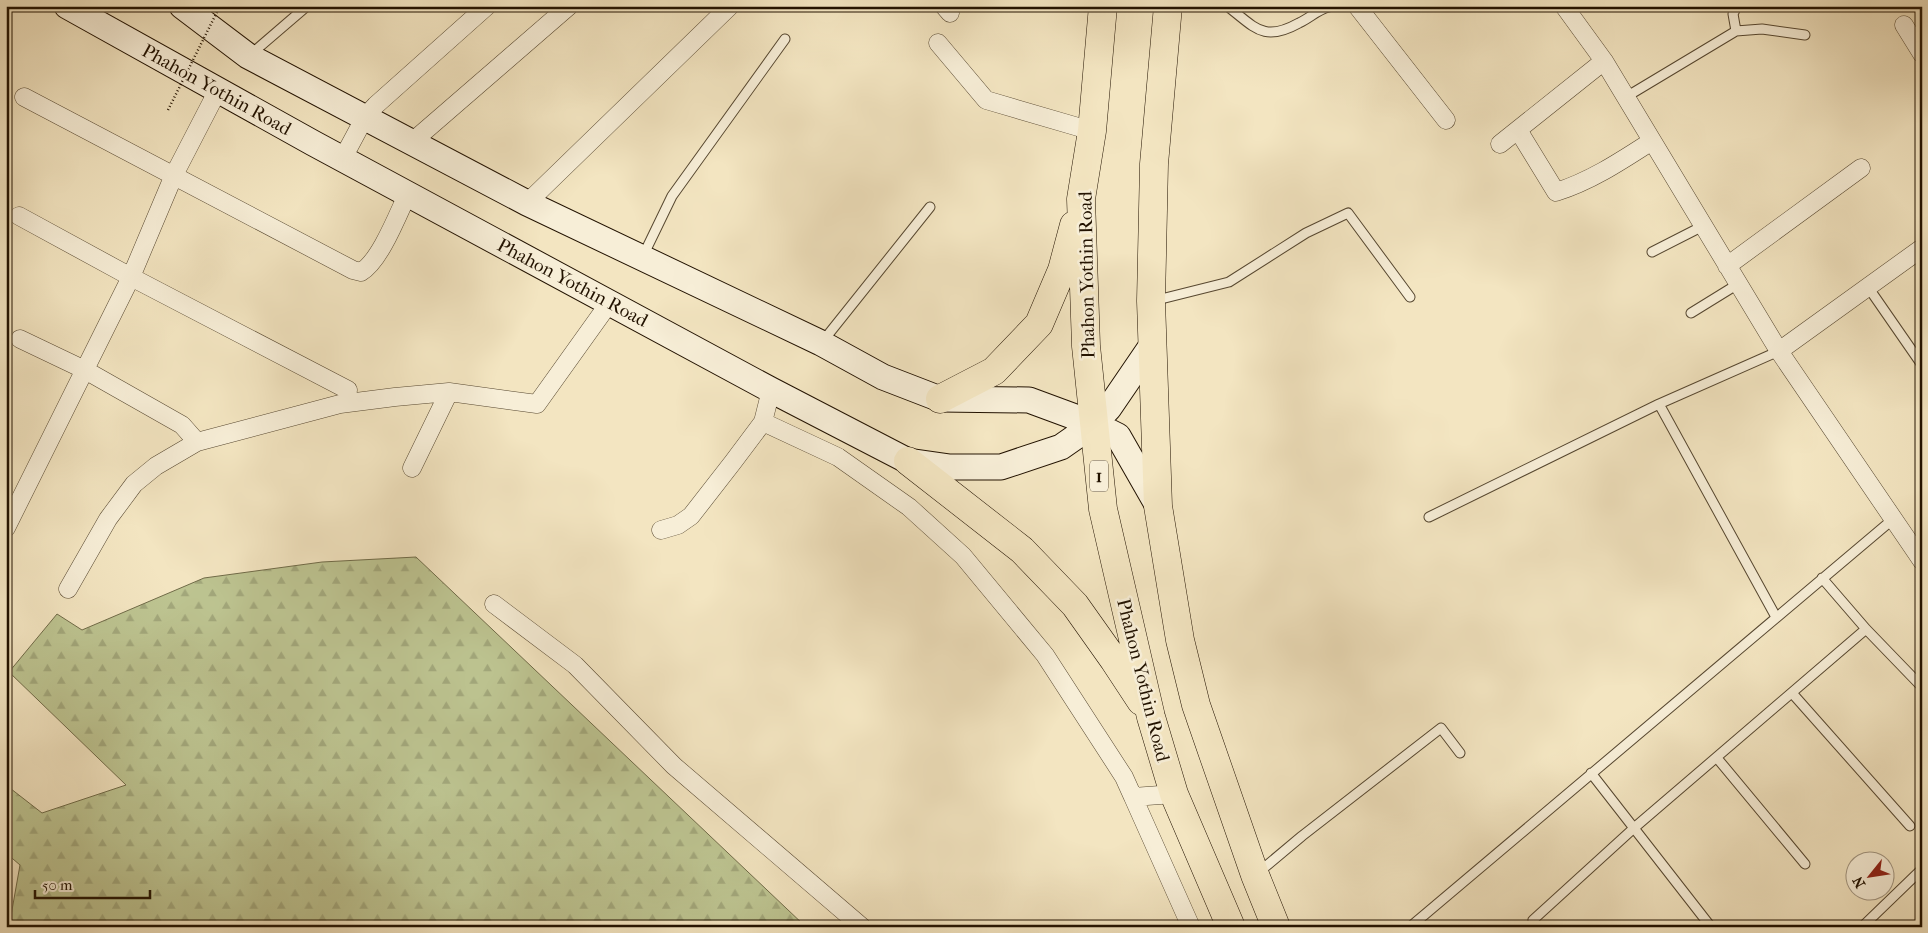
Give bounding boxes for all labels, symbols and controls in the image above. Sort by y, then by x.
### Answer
street label: Phahon Yothin Road [138,40,296,140]
street label: Phahon Yothin Road [1075,190,1099,359]
street label: Phahon Yothin Road [494,234,652,332]
road number: 1 [1090,461,1108,492]
street label: Phahon Yothin Road [1112,596,1174,765]
north arrow [1846,850,1896,900]
scale bar [35,868,150,900]
text: N [1849,873,1869,891]
text: 50 m [42,876,73,894]

